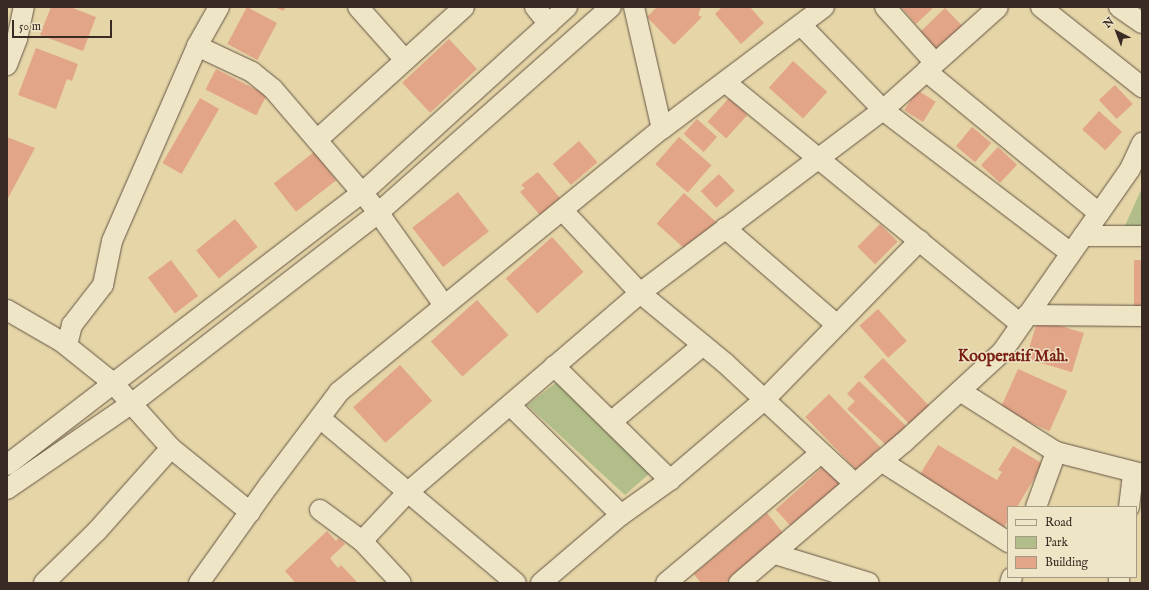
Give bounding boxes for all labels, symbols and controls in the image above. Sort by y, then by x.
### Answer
scale bar [14,12,114,38]
north arrow [1097,12,1137,52]
text: N [1101,15,1117,31]
text: 50 m [19,19,41,34]
district label: Kooperatif Mah. [958,347,1068,367]
legend [1007,506,1137,578]
text: Road [1045,515,1072,530]
text: Park [1045,535,1068,550]
text: Building [1045,555,1088,570]

